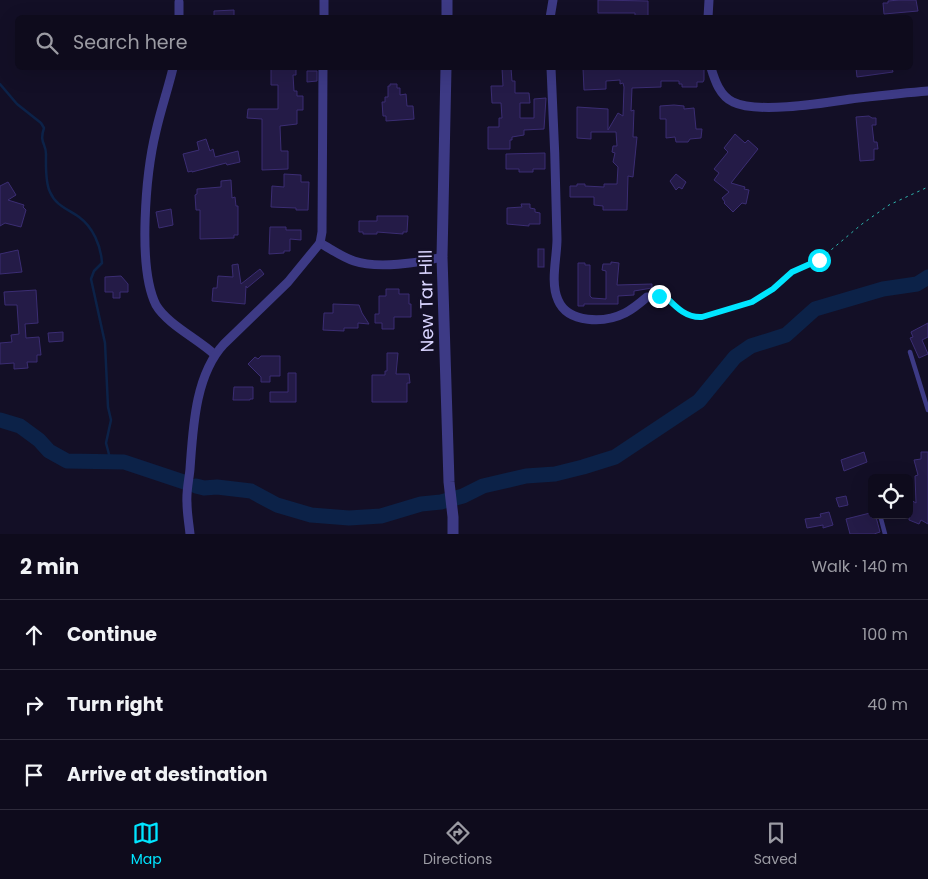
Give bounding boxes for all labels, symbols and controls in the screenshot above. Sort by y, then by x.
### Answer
search box [15,15,913,70]
icon: search [33,29,61,57]
text: Search here [73,29,187,56]
route start [808,249,831,272]
street label: New Tar Hill [413,250,439,352]
route end [648,285,671,308]
map controls [868,474,913,519]
button: locate [868,474,913,519]
text: 2 min [20,552,79,581]
text: Walk · 140 m [811,555,908,578]
icon: ahead [20,621,48,649]
text: Continue [67,621,157,648]
text: 100 m [862,623,908,646]
icon: right [20,691,48,719]
text: Turn right [67,691,163,718]
text: 40 m [867,693,908,716]
icon: arrive [20,761,48,789]
text: Arrive at destination [67,761,268,788]
tab: Map [131,819,162,870]
tab: Directions [423,819,492,870]
tab: Saved [754,819,797,870]

